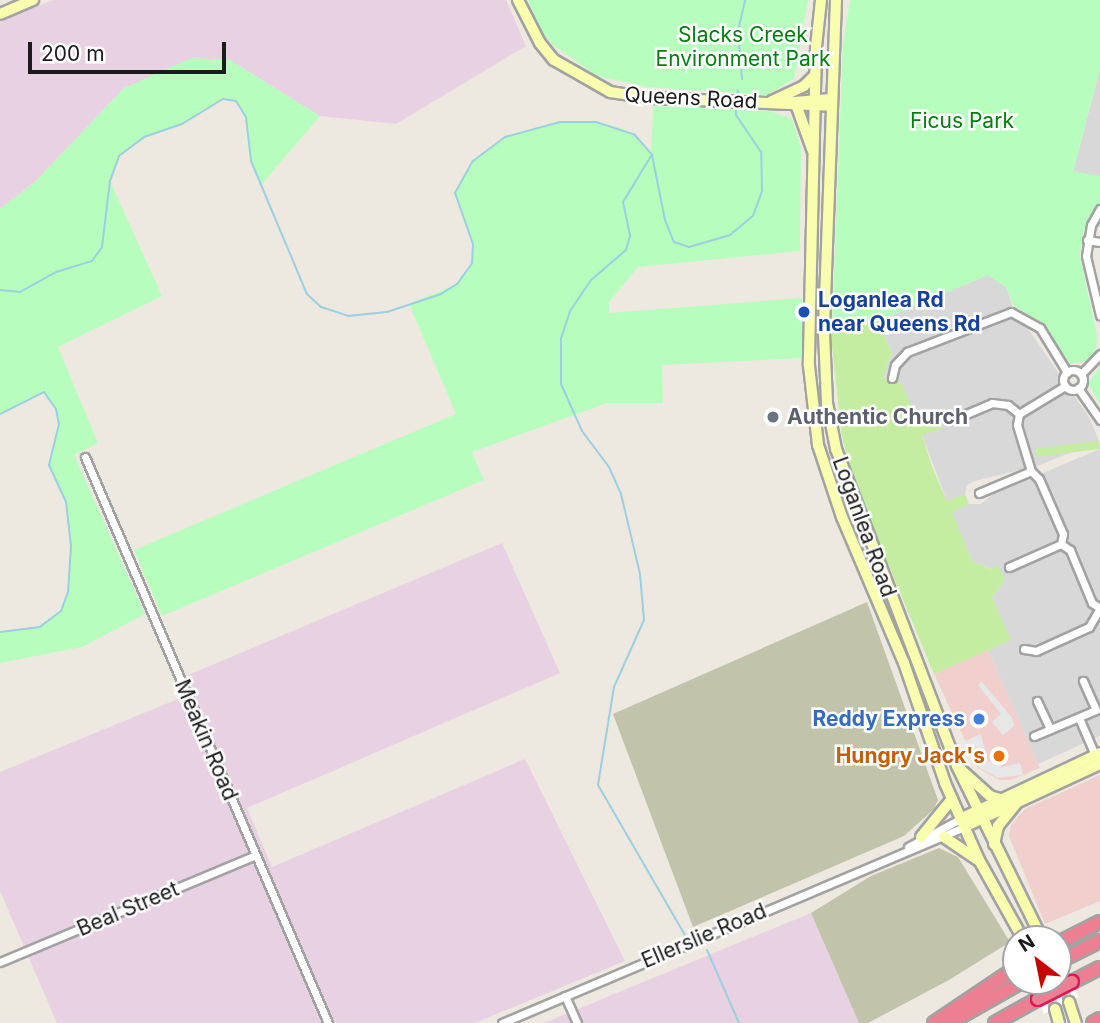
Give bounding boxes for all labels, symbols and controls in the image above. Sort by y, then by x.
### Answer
park label: Slacks Creek Environment Park [656,22,830,72]
scale bar [32,28,229,72]
text: 200 m [41,41,105,66]
street label: Queens Road [624,82,758,114]
park label: Ficus Park [910,108,1014,134]
place label: Loganlea Rd near Queens Rd [818,287,980,337]
marker: Loganlea Rd near Queens Rd [796,304,812,320]
place label: Authentic Church [787,404,968,430]
marker: Authentic Church [765,409,781,425]
street label: Loganlea Road [827,453,901,601]
street label: Meakin Road [169,676,243,804]
place label: Reddy Express [812,706,965,732]
marker: Reddy Express [971,711,987,727]
place label: Hungry Jack's [836,743,985,769]
marker: Hungry Jack's [991,748,1007,764]
street label: Beal Street [73,876,183,942]
street label: Ellerslie Road [638,898,770,974]
north arrow [1002,925,1072,995]
text: N [1014,930,1039,957]

